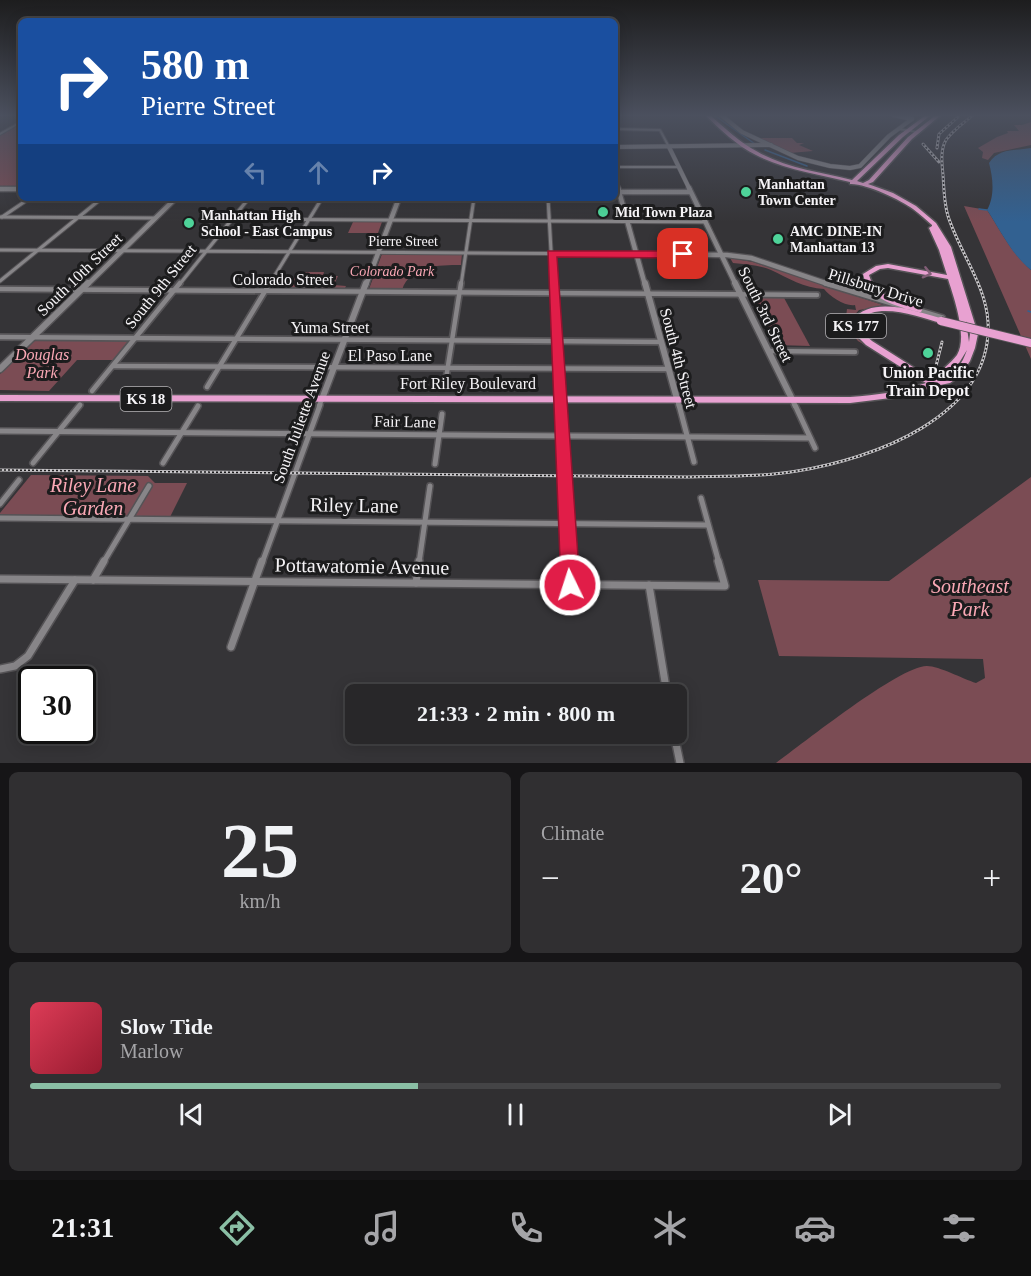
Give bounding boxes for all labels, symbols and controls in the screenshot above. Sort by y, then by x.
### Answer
icon: right [42,42,120,120]
text: 580 m [141,42,250,88]
text: Pierre Street [141,91,275,121]
icon: left [239,156,272,189]
icon: ahead [302,156,335,189]
icon: right [365,156,398,189]
place label: Manhattan Town Center [758,177,836,208]
marker: Manhattan Town Center [739,185,753,199]
marker: Mid Town Plaza [596,205,610,219]
place label: Mid Town Plaza [615,205,712,220]
place label: Manhattan High School - East Campus [201,208,333,239]
marker: Manhattan High School - East Campus [182,216,196,230]
place label: AMC DINE-IN Manhattan 13 [790,224,882,255]
pin [657,228,708,279]
street label: South 10th Street [33,229,126,319]
marker: AMC DINE-IN Manhattan 13 [771,232,785,246]
street label: Pierre Street [368,234,438,249]
icon: arrive [666,237,699,270]
street label: South 9th Street [121,240,200,332]
park label: Colorado Park [350,264,435,279]
street label: South 3rd Street [735,264,796,365]
street label: Pillsbury Drive [826,265,925,311]
one-way arrow [922,266,932,279]
street label: Colorado Street [233,271,334,288]
street label: South 4th Street [657,306,700,411]
road number: KS 177 [826,314,886,338]
street label: Yuma Street [291,319,370,336]
park label: Douglas Park [14,346,69,381]
marker: Union Pacific Train Depot [921,346,935,360]
street label: El Paso Lane [348,347,432,364]
street label: South Juliette Avenue [270,349,333,486]
place label: Union Pacific Train Depot [882,364,974,400]
street label: Fort Riley Boulevard [400,375,536,393]
road number: KS 18 [120,387,172,411]
street label: Fair Lane [374,412,436,431]
park label: Riley Lane Garden [49,474,136,519]
street label: Riley Lane [310,493,398,518]
street label: Pottawatomie Avenue [275,553,450,579]
position arrow [538,553,602,617]
park label: Southeast Park [931,575,1009,620]
speed limit sign: 30 [18,666,96,744]
text: 21:33 · 2 min · 800 m [417,701,615,726]
text: 25 [221,807,299,894]
text: Climate [541,822,604,844]
text: 20° [740,853,803,903]
text: − [541,860,560,896]
text: + [982,860,1001,896]
text: km/h [239,890,281,912]
text: Slow Tide [120,1014,213,1039]
text: Marlow [120,1040,183,1062]
icon: previous [175,1098,208,1131]
icon: pause [499,1098,532,1131]
icon: next [823,1098,856,1131]
icon: directions [216,1207,258,1249]
icon: music [361,1207,403,1249]
icon: phone [505,1207,547,1249]
icon: climate [649,1207,691,1249]
icon: car [794,1207,836,1249]
icon: filters [938,1207,980,1249]
text: 21:31 [51,1213,114,1243]

